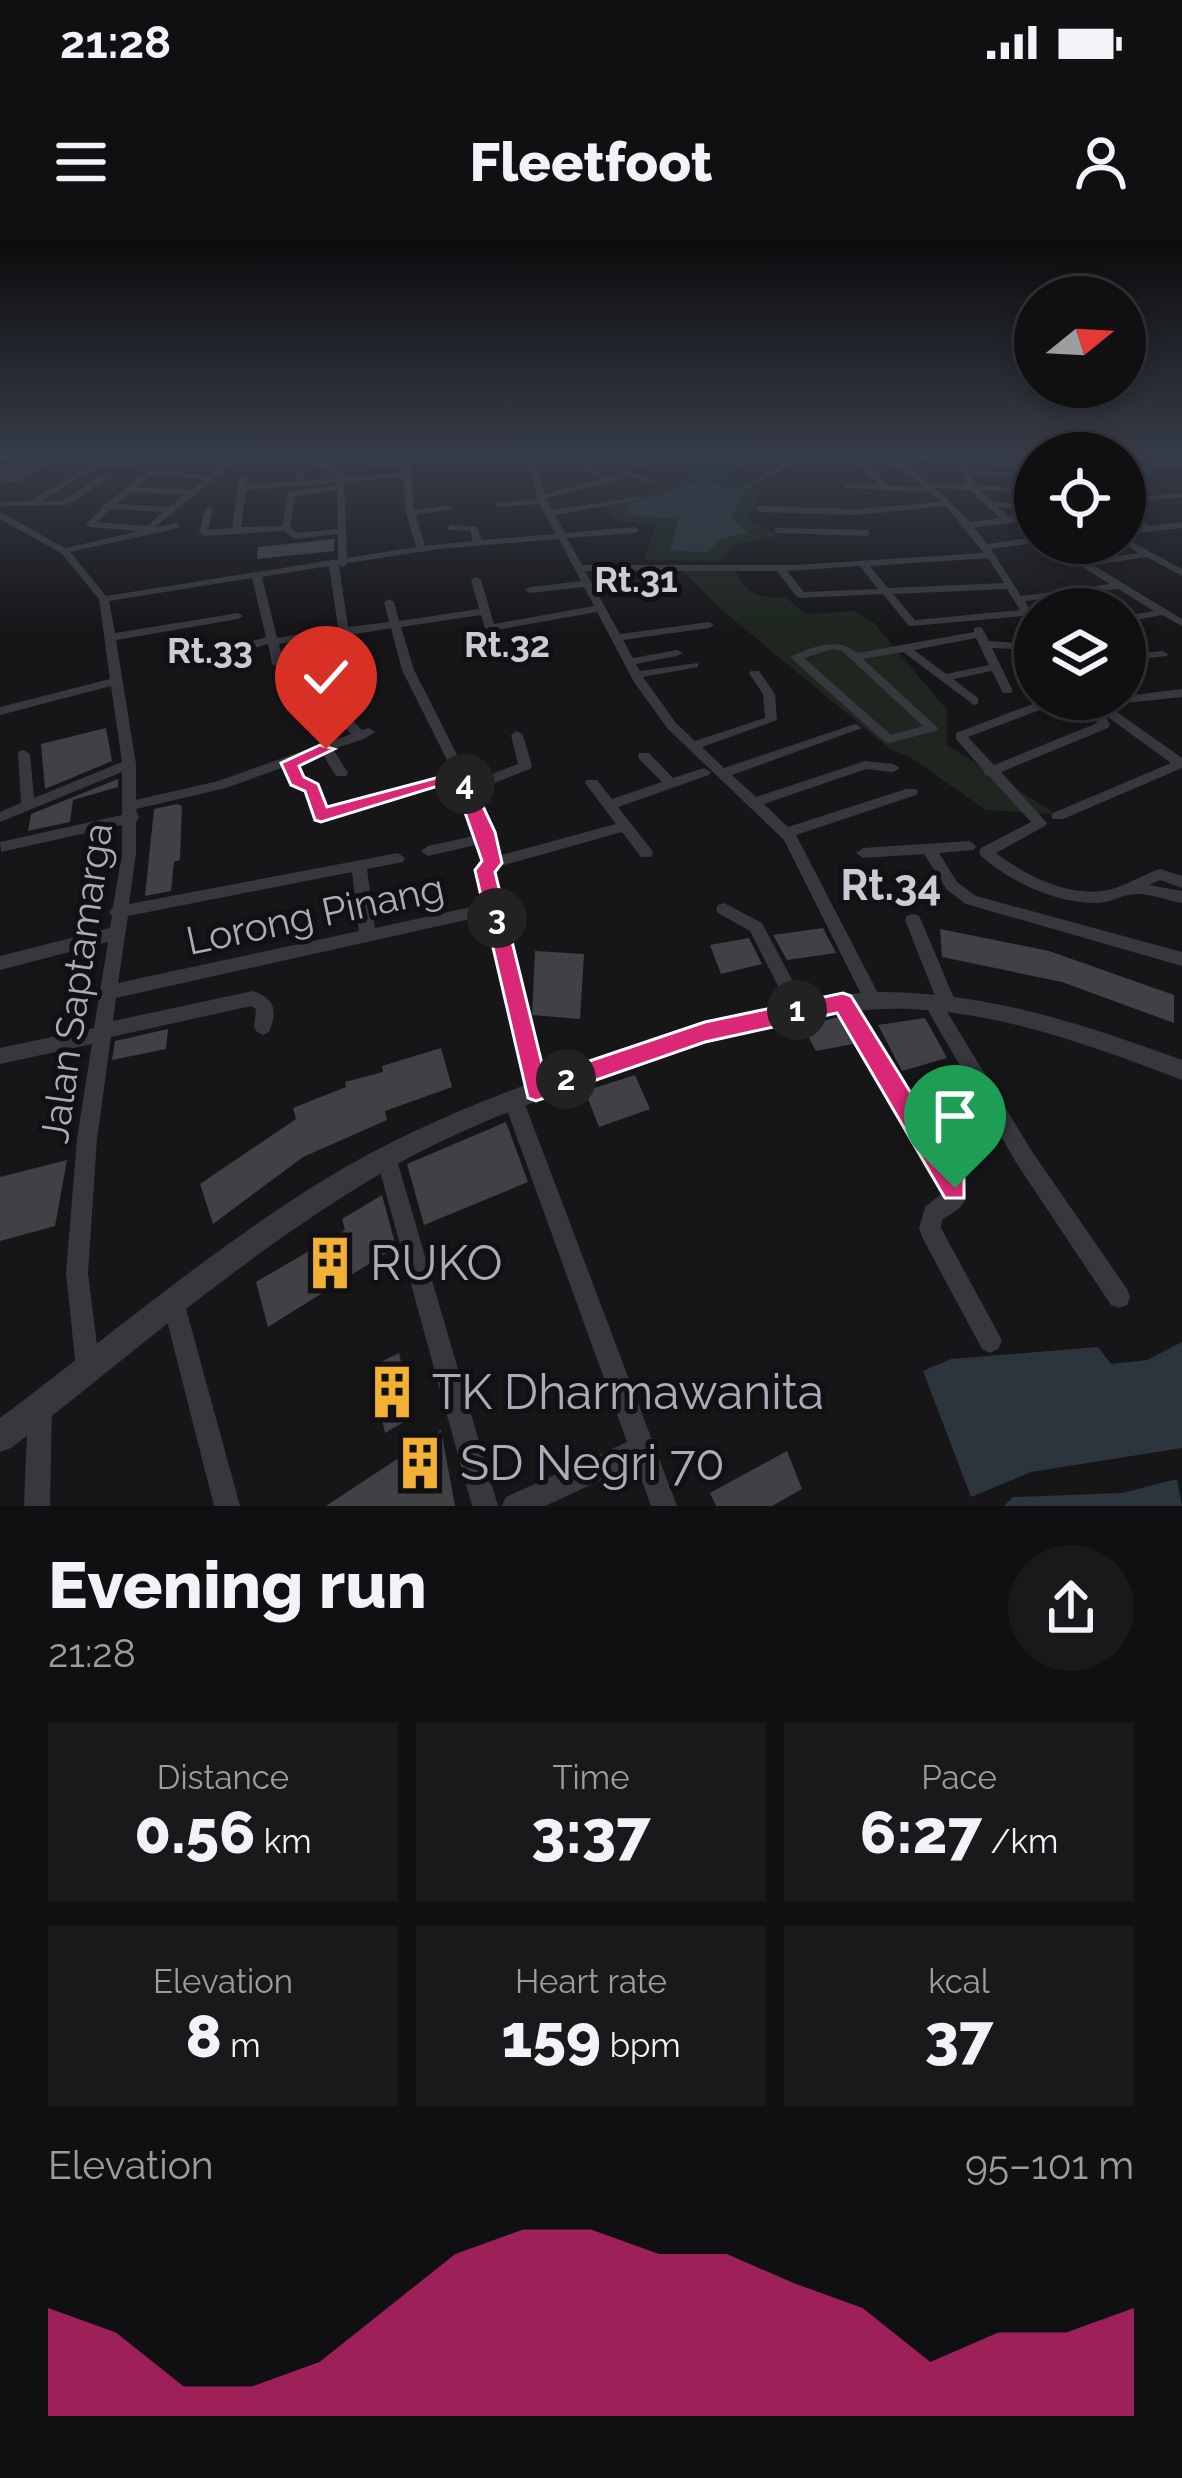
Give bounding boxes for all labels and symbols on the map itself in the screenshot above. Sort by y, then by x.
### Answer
north arrow [1014,276,1146,408]
district label: Rt.31 [594,558,678,600]
district label: Rt.32 [464,623,550,665]
pin [275,626,377,749]
district label: Rt.33 [167,629,253,671]
pin: 4 [435,754,495,814]
street label: Jalan Saptamarga [31,820,121,1146]
district label: Rt.34 [841,861,941,910]
street label: Lorong Pinang [182,864,448,964]
pin: 3 [467,888,527,948]
pin: 1 [767,980,827,1040]
pin: 2 [536,1049,596,1109]
pin [904,1065,1006,1188]
building icon: RUKO [301,1234,359,1292]
place label: RUKO [370,1235,503,1291]
building icon: TK Dharmawanita [363,1363,421,1421]
place label: TK Dharmawanita [432,1364,824,1420]
building icon: SD Negri 70 [391,1434,449,1492]
place label: SD Negri 70 [460,1435,725,1491]

